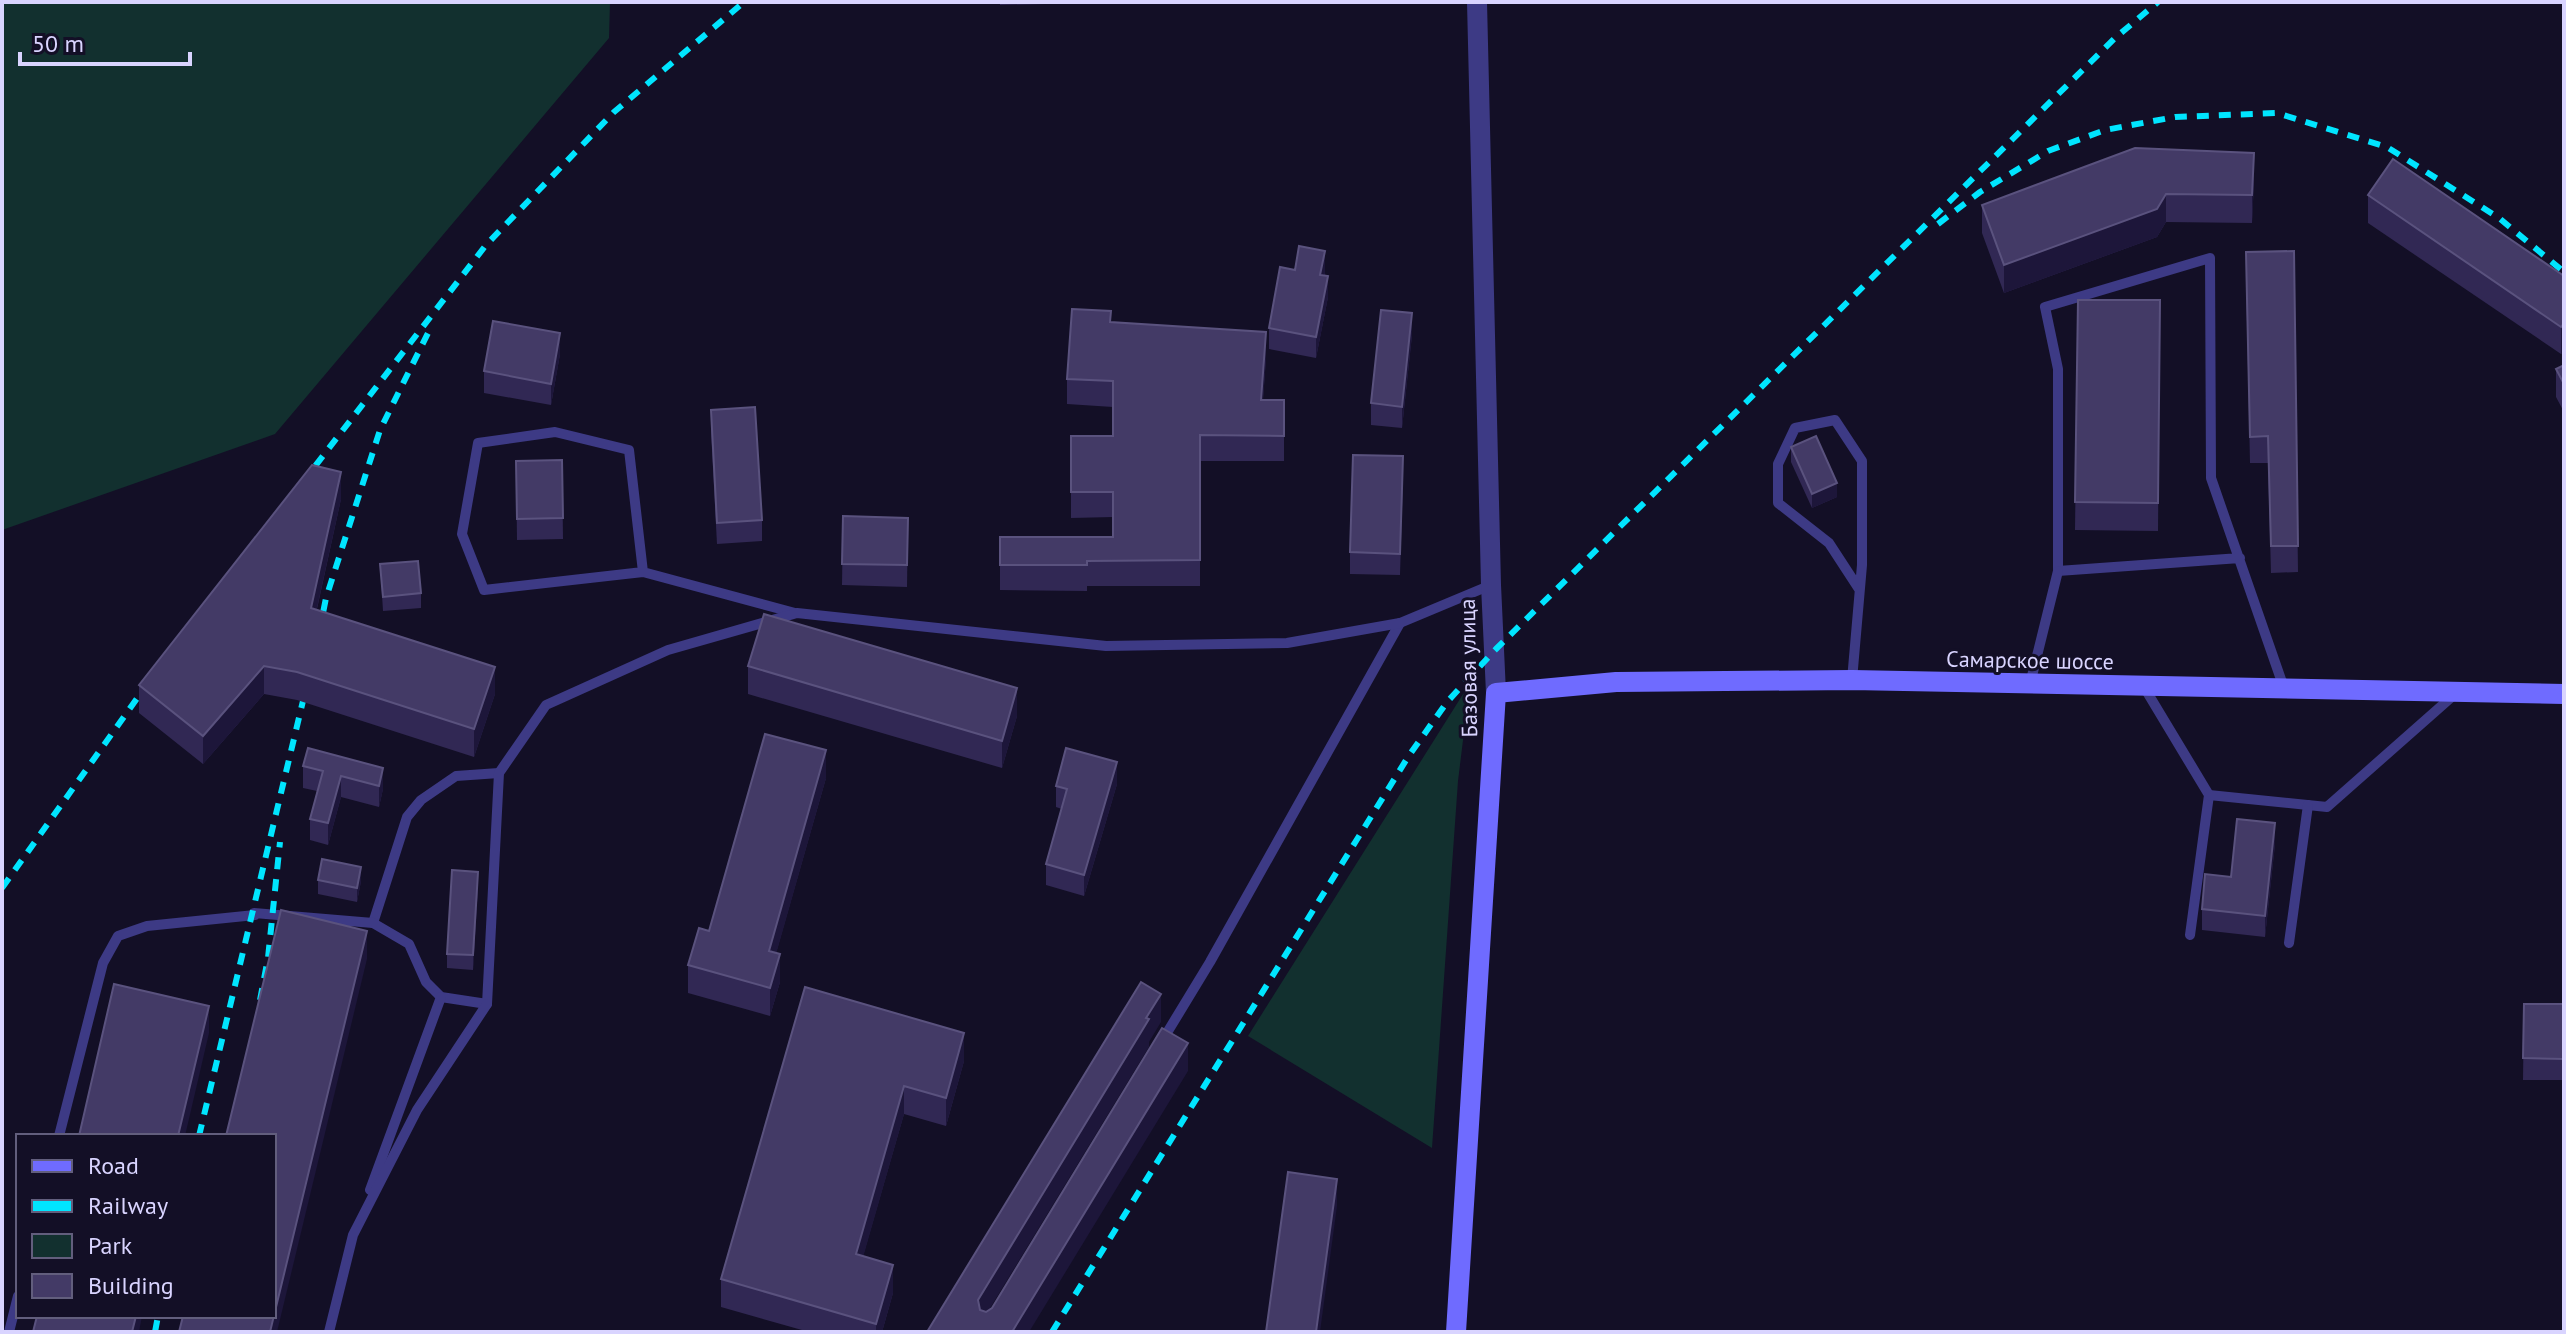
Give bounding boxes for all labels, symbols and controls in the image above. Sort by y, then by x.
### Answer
scale bar [20,16,190,66]
text: 50 m [32,28,84,59]
street label: Базовая улица [1453,598,1483,738]
street label: Самарское шоссе [1946,645,2114,675]
legend [16,1134,276,1318]
text: Road [88,1150,139,1181]
text: Railway [88,1190,168,1221]
text: Park [88,1230,133,1261]
text: Building [88,1270,174,1301]

